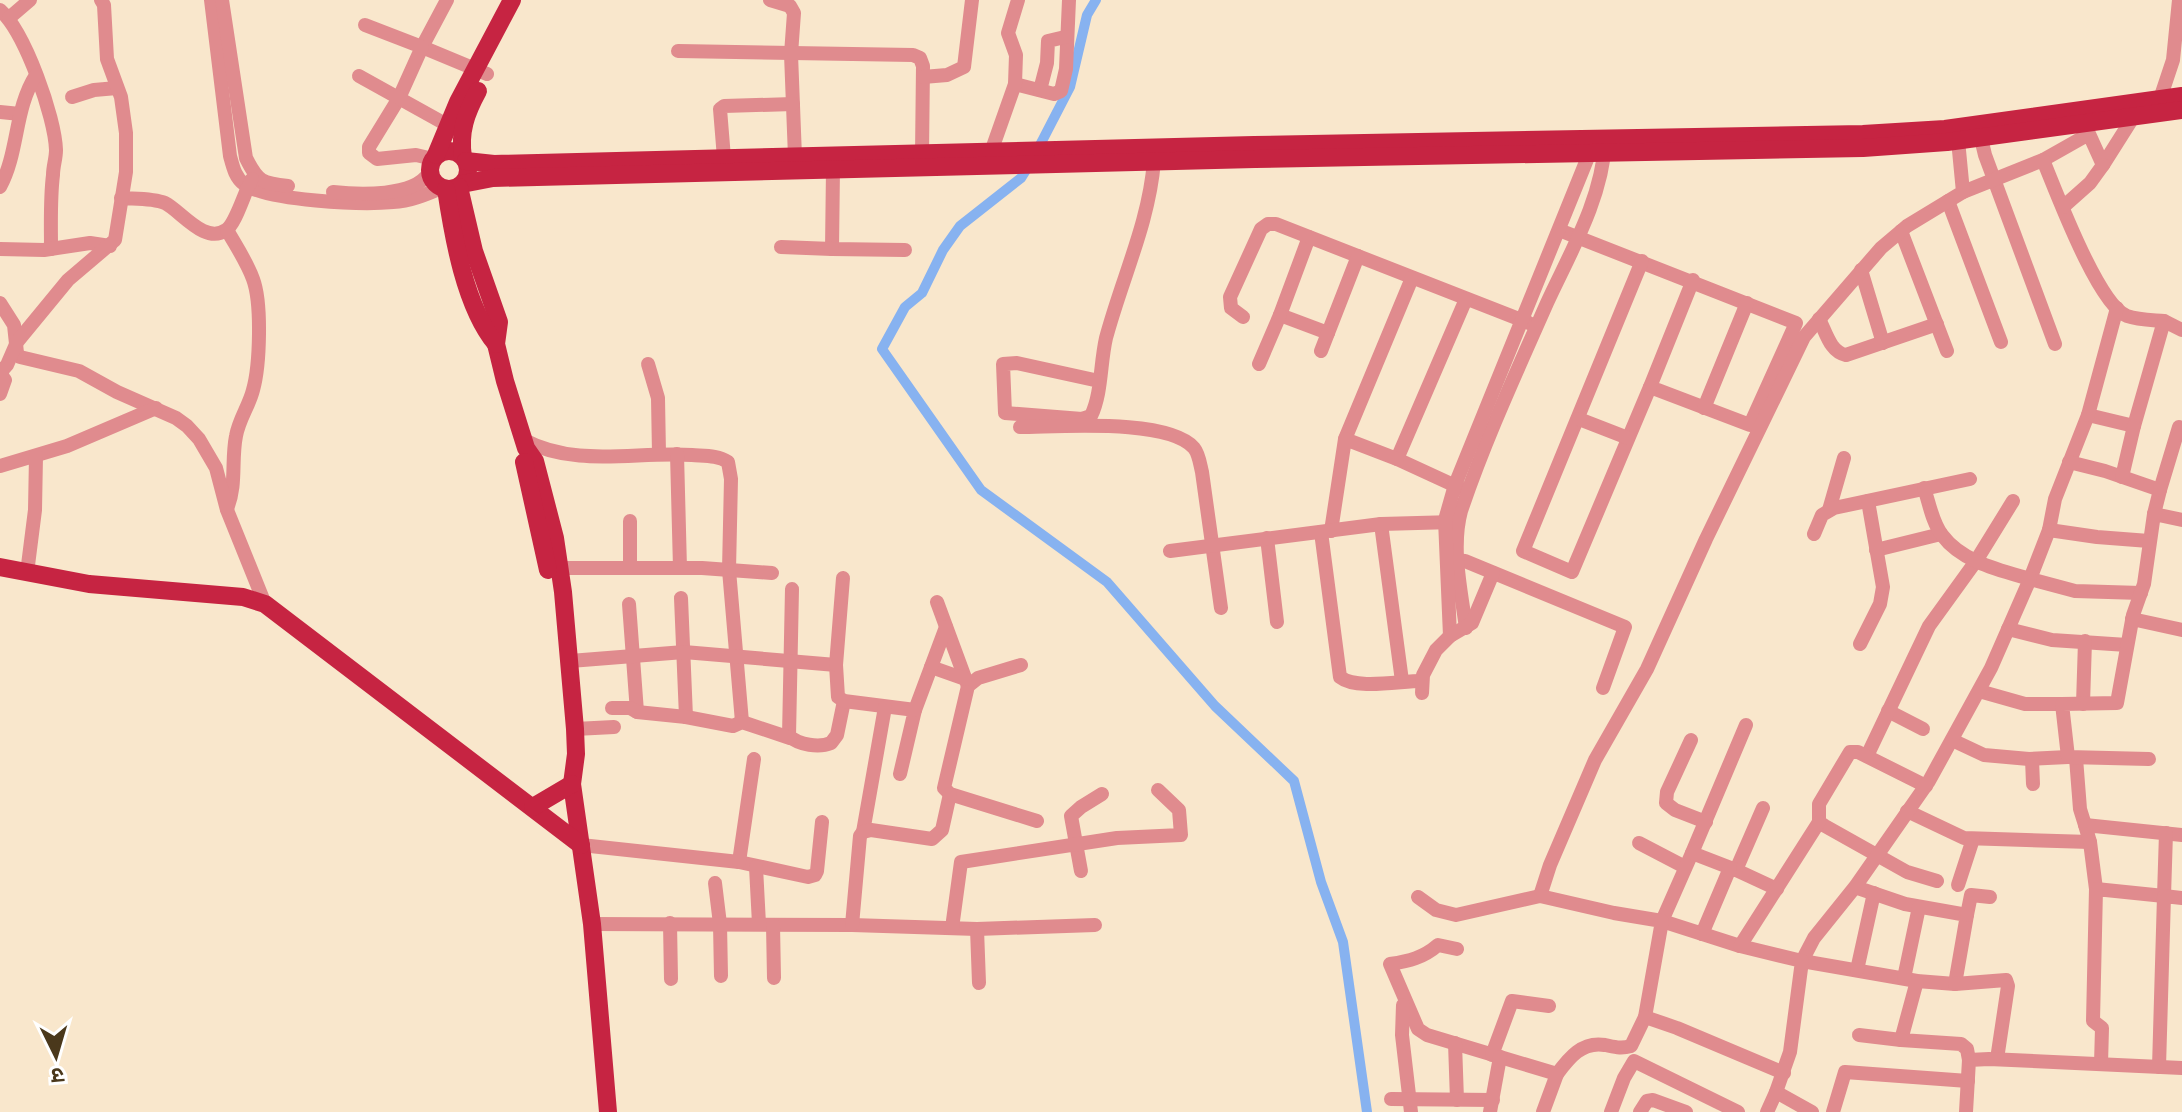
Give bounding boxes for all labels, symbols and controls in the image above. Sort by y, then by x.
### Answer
north arrow [16,1016,96,1096]
text: उ [49,1063,65,1087]

